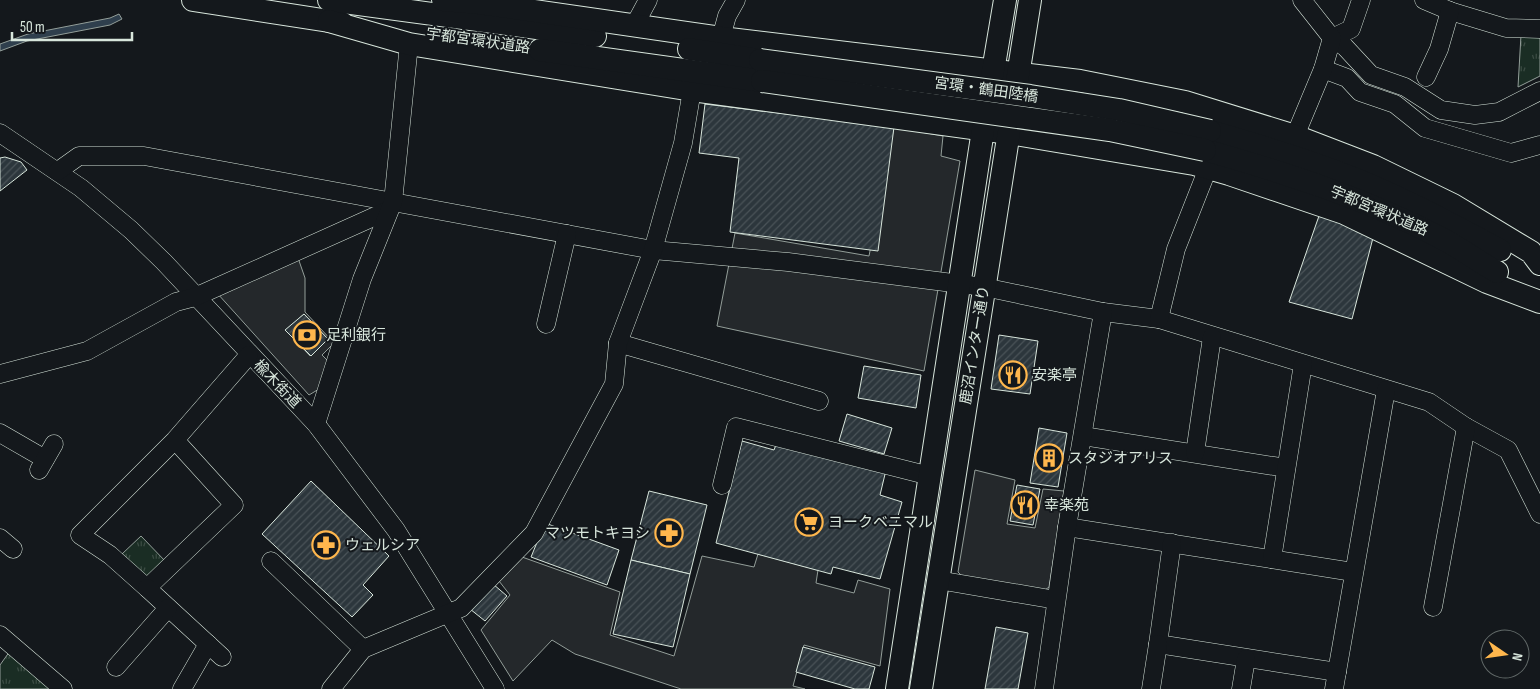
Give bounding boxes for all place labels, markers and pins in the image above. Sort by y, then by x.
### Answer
bank icon: 足利銀行 [292,320,322,350]
place label: 足利銀行 [326,326,386,345]
restaurant icon: 安楽亭 [998,360,1028,390]
place label: 安楽亭 [1032,366,1077,385]
building icon: スタジオアリス [1034,443,1064,473]
place label: スタジオアリス [1068,449,1173,468]
restaurant icon: 幸楽苑 [1010,490,1040,520]
place label: 幸楽苑 [1044,496,1089,515]
supermarket icon: ヨークベニマル [794,507,824,537]
place label: ヨークベニマル [828,513,933,532]
pharmacy icon: マツモトキヨシ [654,518,684,548]
place label: マツモトキヨシ [545,524,650,543]
pharmacy icon: ウェルシア [311,530,341,560]
place label: ウェルシア [345,536,420,555]

